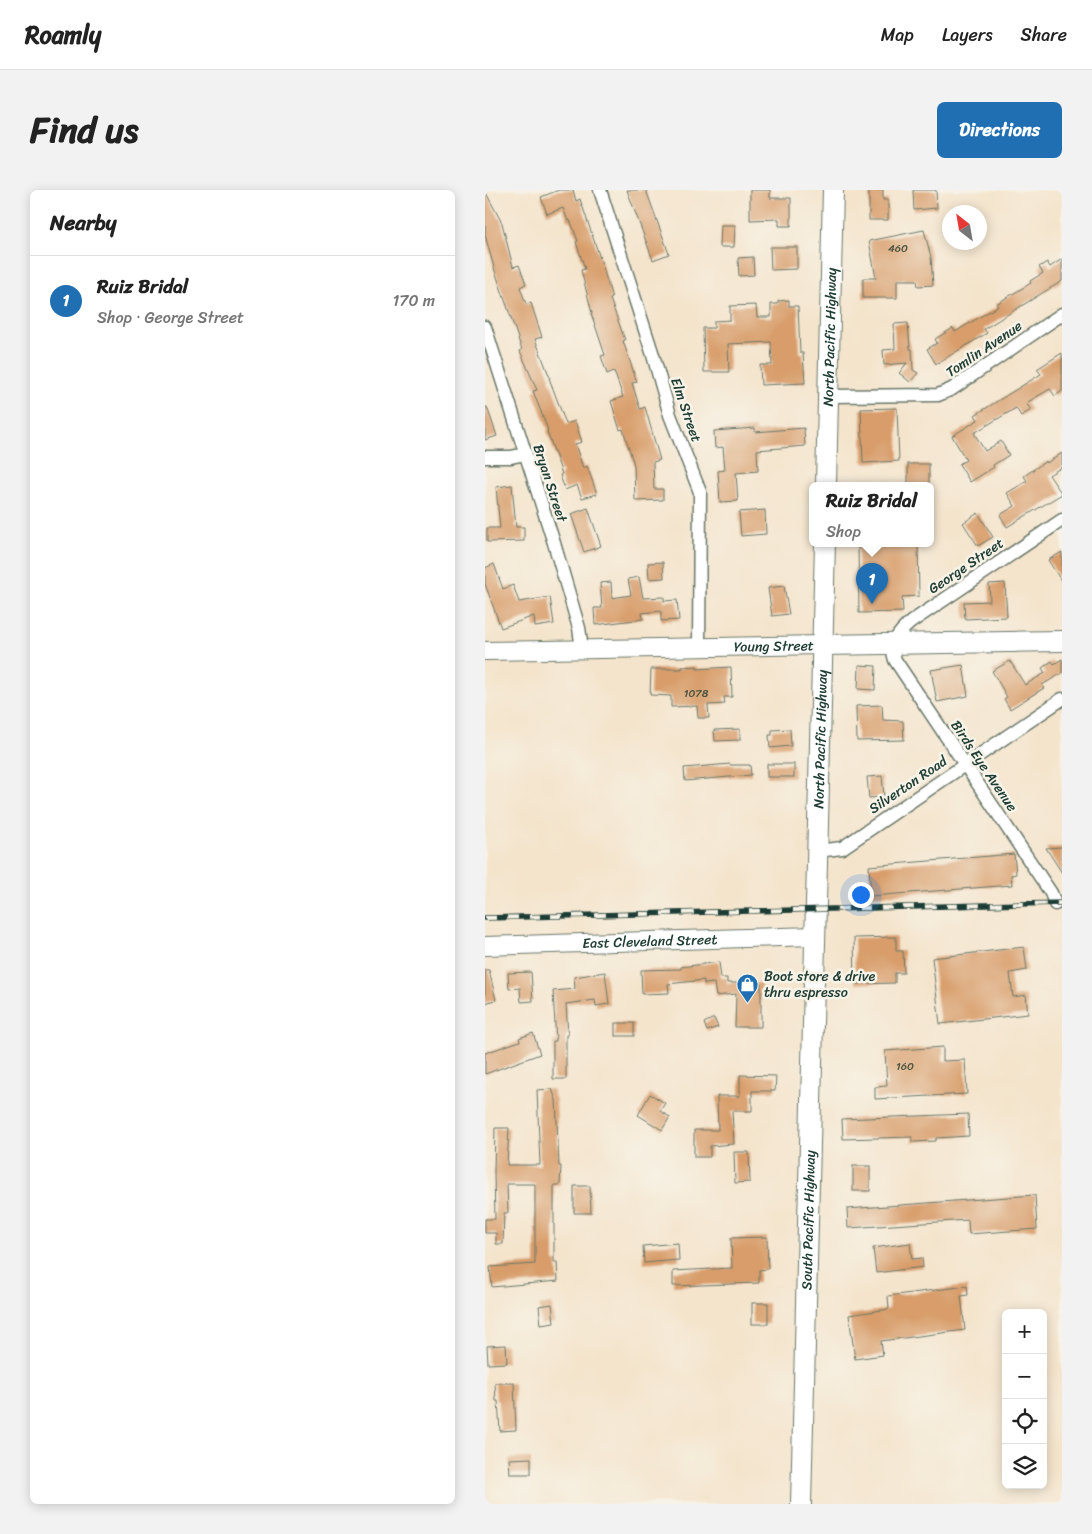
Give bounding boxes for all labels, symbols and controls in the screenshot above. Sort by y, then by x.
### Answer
text: Roamly [25,14,101,56]
text: Map [881,19,914,51]
text: Layers [942,19,993,51]
text: Share [1021,19,1067,51]
text: Find us [30,99,138,161]
button: Directions [937,102,1062,158]
text: Nearby [50,204,116,242]
north arrow [942,205,987,250]
house number: 460 [888,239,908,258]
street label: North Pacific Highway [815,266,844,407]
text: Ruiz Bridal [97,270,188,303]
text: 1 [63,286,69,315]
text: 170 m [392,286,435,315]
text: Shop · George Street [97,303,244,332]
street label: Tomlin Avenue [940,314,1028,384]
street label: Elm Street [663,374,709,446]
street label: Bryan Street [526,441,575,526]
popup [809,482,934,547]
text: Ruiz Bridal [826,484,917,517]
text: Shop [826,517,861,546]
street label: George Street [923,531,1009,601]
pin: 1 [856,563,888,604]
street label: Young Street [734,633,814,659]
street label: North Pacific Highway [806,669,834,809]
house number: 1078 [684,684,709,703]
street label: Birds Eye Avenue [944,715,1024,817]
street label: Silverton Road [864,748,954,821]
your location [848,882,874,908]
street label: East Cleveland Street [582,926,718,956]
place label: Boot store & drive thru espresso [764,964,875,1005]
shop icon: Boot store & drive thru espresso [736,972,760,1003]
house number: 160 [896,1057,914,1076]
street label: South Pacific Highway [794,1149,822,1290]
map controls [1002,1309,1047,1489]
button: + [1002,1309,1047,1354]
button: − [1002,1354,1047,1399]
button: locate [1002,1399,1047,1444]
button: layers [1002,1444,1047,1489]

